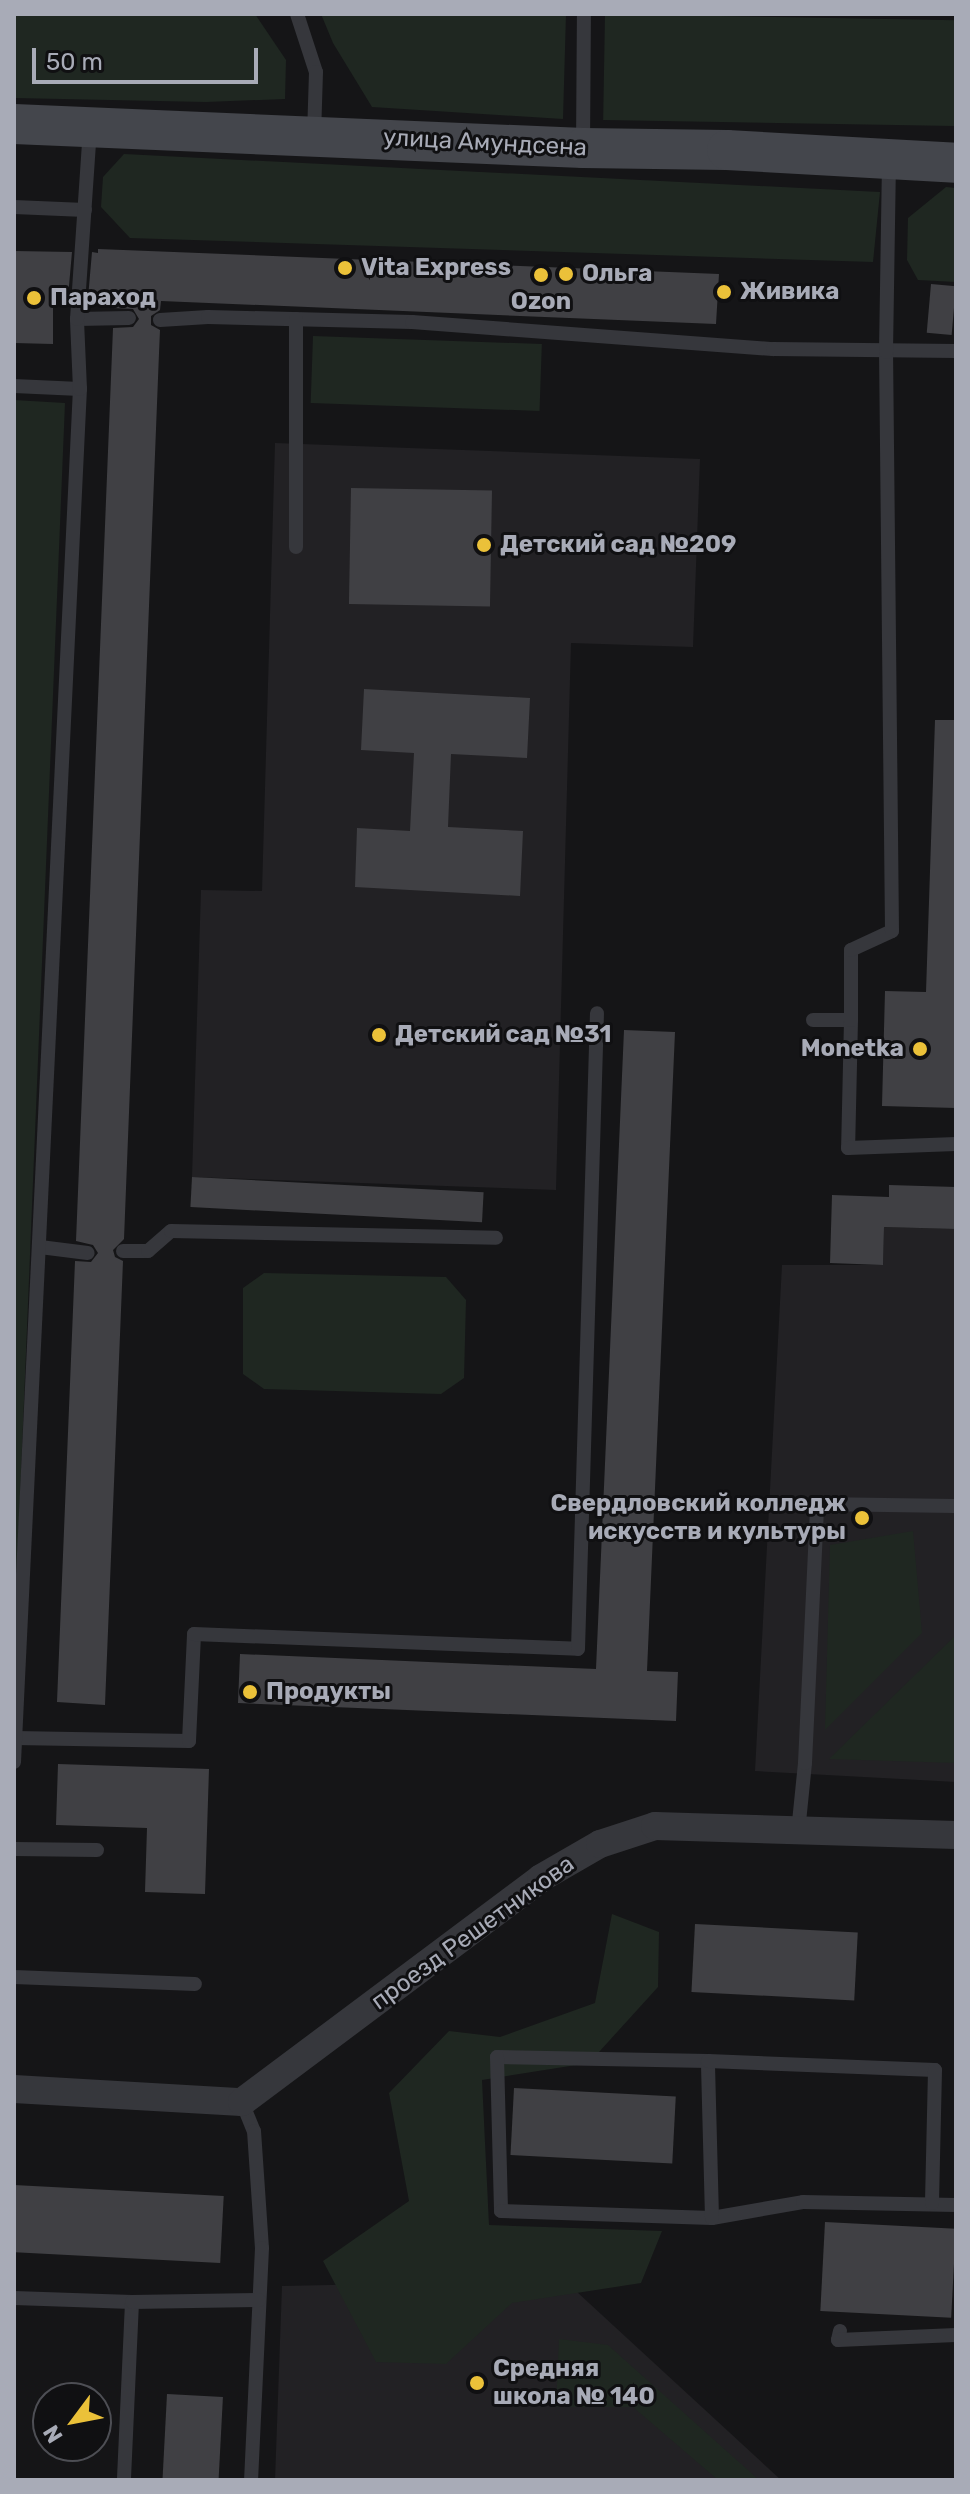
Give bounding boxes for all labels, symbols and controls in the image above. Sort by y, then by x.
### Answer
scale bar [36,32,262,82]
text: 50 m [46,48,103,76]
street label: улица Амундсена [382,123,588,163]
place label: Vita Express [361,254,511,282]
marker: Vita Express [336,259,354,277]
place label: Ольга [582,260,652,288]
marker: Ольга [557,265,575,283]
marker: Ozon [532,266,550,284]
place label: Живика [740,278,840,306]
marker: Живика [715,283,733,301]
place label: Параход [50,284,156,312]
place label: Ozon [511,288,571,316]
marker: Параход [25,289,43,307]
place label: Детский сад №209 [500,531,736,559]
marker: Детский сад №209 [475,536,493,554]
place label: Детский сад №31 [395,1021,612,1049]
marker: Детский сад №31 [370,1026,388,1044]
place label: Monetka [801,1035,904,1063]
marker: Monetka [911,1040,929,1058]
place label: Свердловский колледж искусств и культуры [550,1490,846,1546]
marker: Свердловский колледж искусств и культуры [853,1509,871,1527]
place label: Продукты [266,1678,391,1706]
marker: Продукты [241,1683,259,1701]
street label: проезд Решетникова [366,1850,580,2016]
place label: Средняя школа № 140 [493,2355,655,2411]
marker: Средняя школа № 140 [468,2374,486,2392]
north arrow [32,2382,112,2462]
text: N [37,2420,69,2448]

